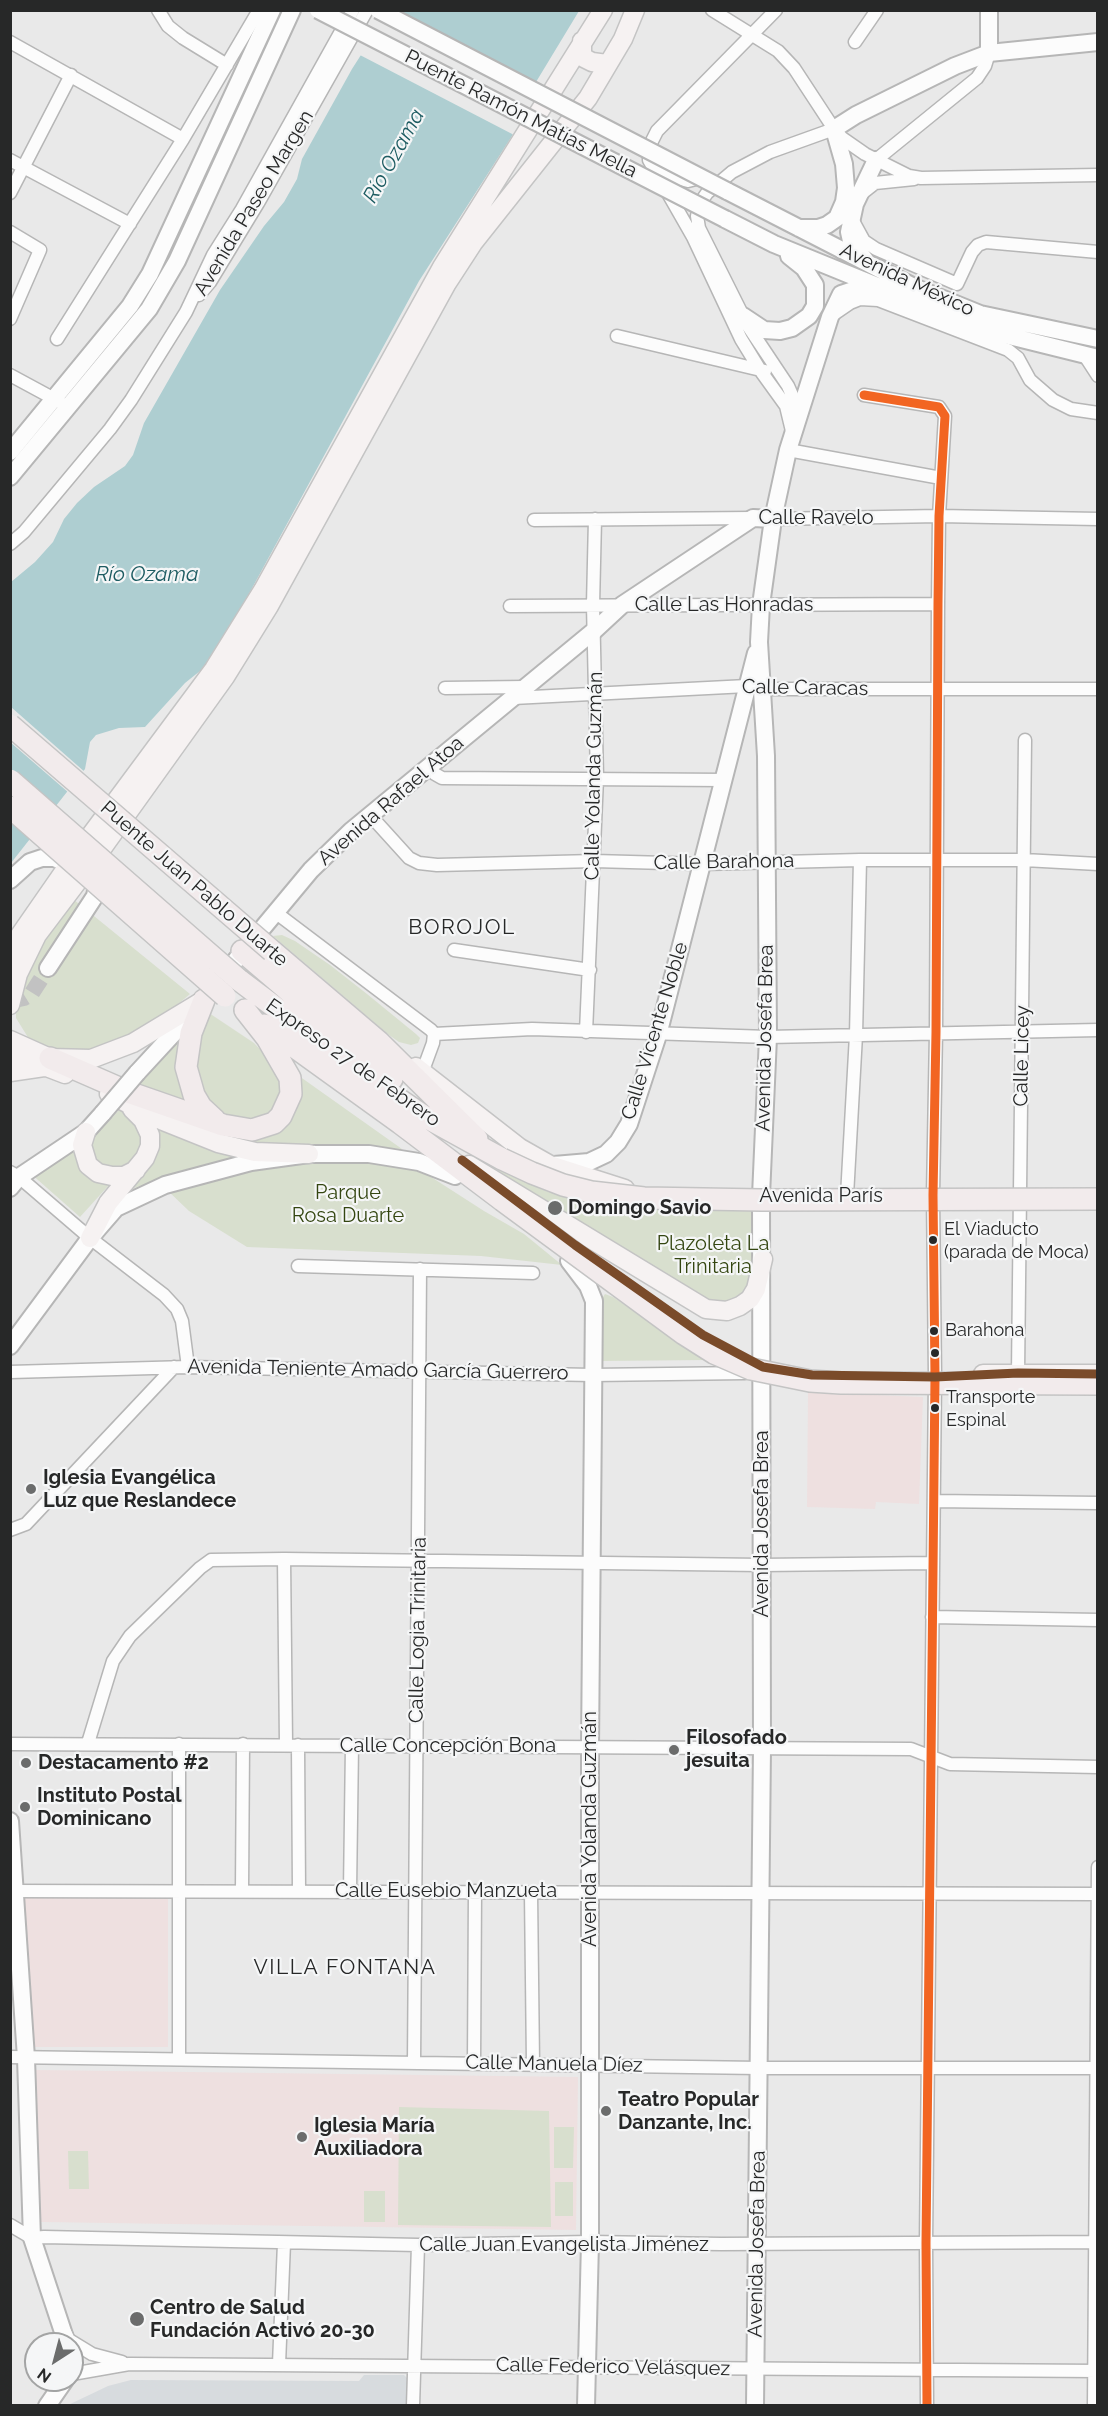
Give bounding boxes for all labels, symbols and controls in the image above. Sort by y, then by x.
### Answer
street label: Puente Ramón Matías Mella [401,45,641,183]
water label: Río Ozama [358,105,430,207]
street label: Avenida Paseo Margen [189,106,319,300]
street label: Avenida México [836,238,978,322]
street label: Calle Ravelo [758,506,874,530]
water label: Río Ozama [95,562,199,588]
street label: Calle Las Honradas [635,593,813,617]
street label: Calle Yolanda Guzmán [580,671,608,881]
street label: Calle Caracas [742,675,868,701]
street label: Avenida Rafael Atoa [313,731,469,871]
street label: Puente Juan Pablo Duarte [95,796,293,972]
street label: Calle Barahona [654,849,794,875]
district label: BOROJOL [408,915,516,941]
street label: Calle Vicente Noble [617,939,693,1123]
street label: Avenida Josefa Brea [751,944,779,1132]
street label: Expreso 27 de Febrero [261,994,445,1132]
street label: Calle Licey [1009,1005,1035,1107]
park label: Parque Rosa Duarte [292,1181,404,1228]
street label: Avenida París [759,1184,883,1208]
place label: Domingo Savio [568,1196,711,1220]
marker: Domingo Savio [546,1199,564,1217]
place label: El Viaducto (parada de Moca) [944,1219,1089,1262]
park label: Plazoleta La Trinitaria [657,1232,769,1279]
marker: El Viaducto (parada de Moca) [927,1234,939,1246]
place label: Barahona [945,1320,1024,1342]
marker: Barahona [928,1325,940,1337]
unlabelled marker [929,1347,941,1359]
street label: Avenida Teniente Amado García Guerrero [187,1355,569,1385]
place label: Transporte Espinal [946,1387,1035,1430]
marker: Transporte Espinal [929,1402,941,1414]
street label: Avenida Josefa Brea [750,1430,774,1618]
place label: Iglesia Evangélica Luz que Reslandece [43,1466,236,1513]
marker: Iglesia Evangélica Luz que Reslandece [24,1482,38,1496]
street label: Calle Logia Trinitaria [404,1537,432,1723]
street label: Avenida Yolanda Guzmán [578,1711,602,1947]
place label: Filosofado jesuita [686,1726,787,1773]
street label: Calle Concepción Bona [340,1734,556,1758]
marker: Filosofado jesuita [667,1743,681,1757]
place label: Destacamento #2 [38,1751,209,1775]
marker: Destacamento #2 [19,1756,33,1770]
place label: Instituto Postal Dominicano [37,1784,182,1831]
marker: Instituto Postal Dominicano [18,1800,32,1814]
street label: Calle Eusebio Manzueta [335,1879,557,1903]
district label: VILLA FONTANA [253,1955,437,1981]
street label: Calle Manuela Díez [465,2050,643,2078]
place label: Teatro Popular Danzante, Inc. [618,2088,759,2135]
marker: Teatro Popular Danzante, Inc. [599,2104,613,2118]
place label: Iglesia María Auxiliadora [314,2114,435,2161]
marker: Iglesia María Auxiliadora [295,2130,309,2144]
street label: Avenida Josefa Brea [743,2150,771,2338]
street label: Calle Juan Evangelista Jiménez [419,2233,709,2257]
place label: Centro de Salud Fundación Activó 20-30 [150,2296,375,2343]
marker: Centro de Salud Fundación Activó 20-30 [128,2310,146,2328]
north arrow [24,2332,84,2392]
street label: Calle Federico Velásquez [496,2353,730,2381]
text: N [34,2364,55,2387]

